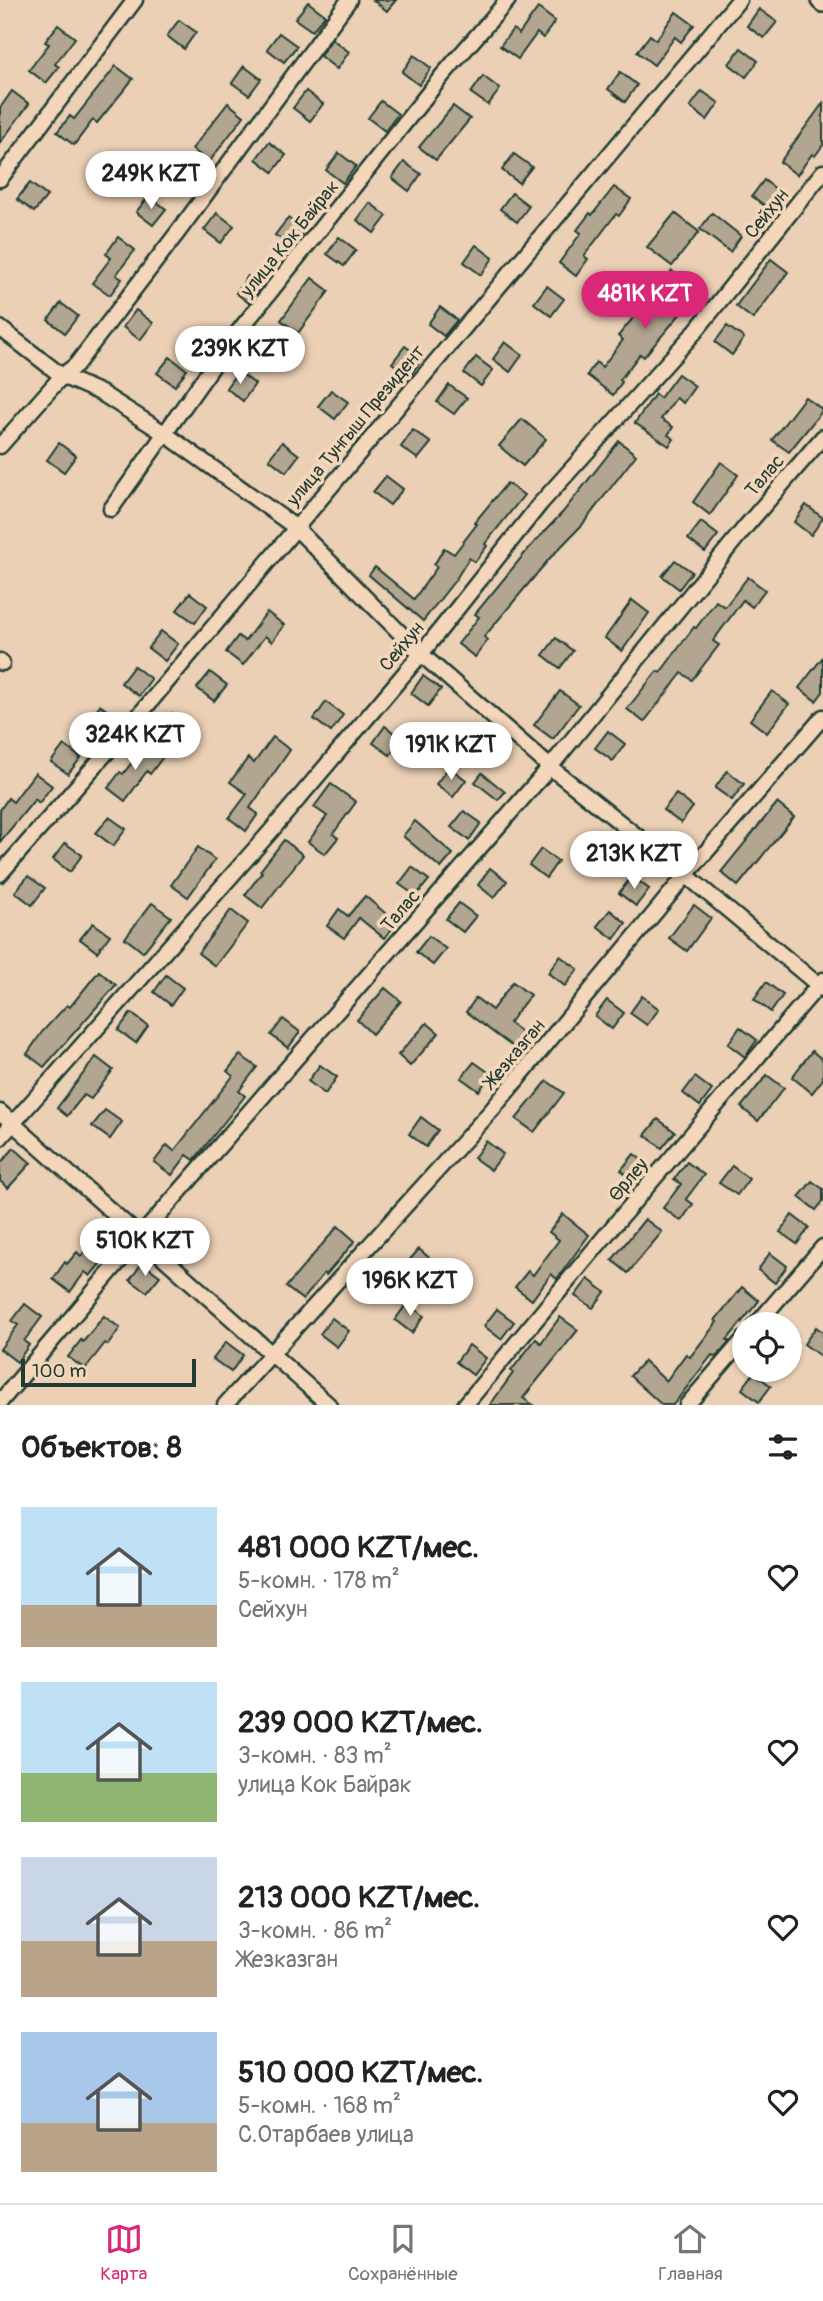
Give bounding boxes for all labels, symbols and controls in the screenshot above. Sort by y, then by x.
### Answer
pin: 249K KZT [79,152,223,211]
text: 249K KZT [101,159,201,188]
street label: улица Кок Байрак [235,175,344,303]
street label: Сейхун [739,184,794,243]
pin: 481K KZT [573,272,717,331]
text: 481K KZT [597,279,693,308]
pin: 239K KZT [168,326,312,386]
text: 239K KZT [191,334,289,363]
street label: улица Тунгыш Президент [281,340,430,512]
street label: Талас [740,449,790,502]
street label: Сейхун [374,617,429,676]
pin: 324K KZT [63,712,207,772]
text: 324K KZT [85,720,185,749]
pin: 191K KZT [379,722,523,782]
text: 191K KZT [405,730,497,759]
pin: 213K KZT [562,832,706,891]
text: 213K KZT [586,839,682,868]
street label: Талас [376,884,426,937]
street label: Жезказган [477,1014,550,1095]
street label: Өрлеу [604,1153,654,1206]
pin: 510K KZT [73,1218,217,1278]
text: 510K KZT [96,1226,194,1255]
pin: 196K KZT [338,1258,482,1318]
text: 196K KZT [362,1266,458,1295]
map controls [732,1312,802,1382]
button: locate [732,1312,802,1382]
scale bar [21,1356,196,1388]
text: 100 m [32,1359,86,1383]
icon: filters [764,1428,802,1466]
text: Объектов: 8 [21,1429,182,1466]
text: 481 000 KZT/мес. [238,1529,479,1566]
icon: home [77,1535,161,1619]
icon: heart [764,1558,802,1596]
text: 5-комн. · 178 m² [238,1566,400,1595]
text: Сейхун [238,1595,307,1624]
text: 239 000 KZT/мес. [238,1704,483,1741]
icon: home [77,1710,161,1794]
icon: heart [764,1733,802,1771]
text: 3-комн. · 83 m² [238,1741,392,1770]
text: улица Кок Байрак [238,1770,412,1799]
text: 213 000 KZT/мес. [238,1879,480,1916]
icon: home [77,1885,161,1969]
icon: heart [764,1908,802,1946]
text: 3-комн. · 86 m² [238,1916,392,1945]
text: Жезказган [238,1945,338,1974]
text: 510 000 KZT/мес. [238,2054,483,2091]
icon: home [77,2060,161,2144]
icon: heart [764,2083,802,2121]
text: 5-комн. · 168 m² [238,2091,401,2120]
text: С.Отарбаев улица [238,2120,414,2149]
tab: Карта [100,2220,147,2286]
tab: Сохранённые [348,2220,458,2286]
tab: Главная [658,2220,723,2286]

